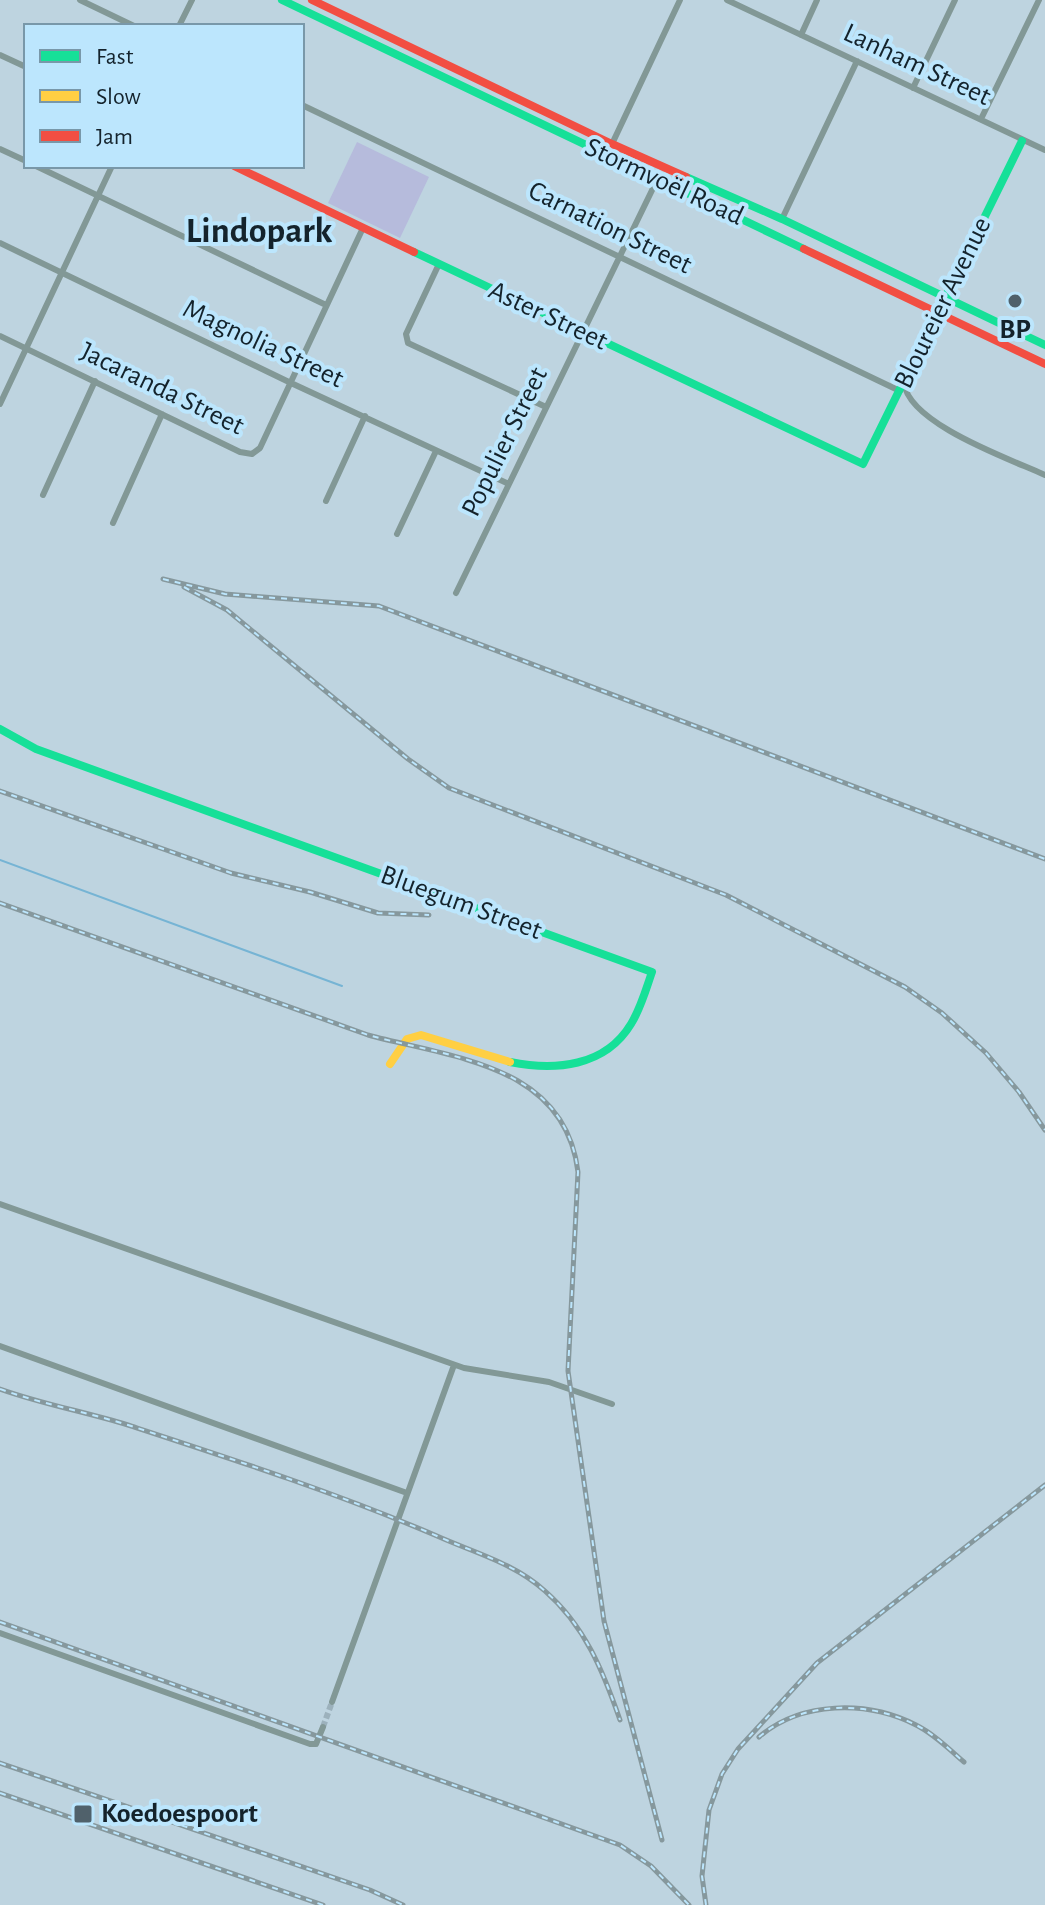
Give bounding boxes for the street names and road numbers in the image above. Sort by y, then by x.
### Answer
street label: Lanham Street [839,19,995,111]
street label: Stormvoël Road [580,133,748,231]
street label: Carnation Street [524,176,696,280]
street label: Bloureier Avenue [890,213,996,393]
street label: Aster Street [484,276,612,356]
street label: Magnolia Street [178,295,348,393]
street label: Jacaranda Street [76,337,248,441]
street label: Populier Street [457,363,553,521]
street label: Bluegum Street [377,861,545,945]

